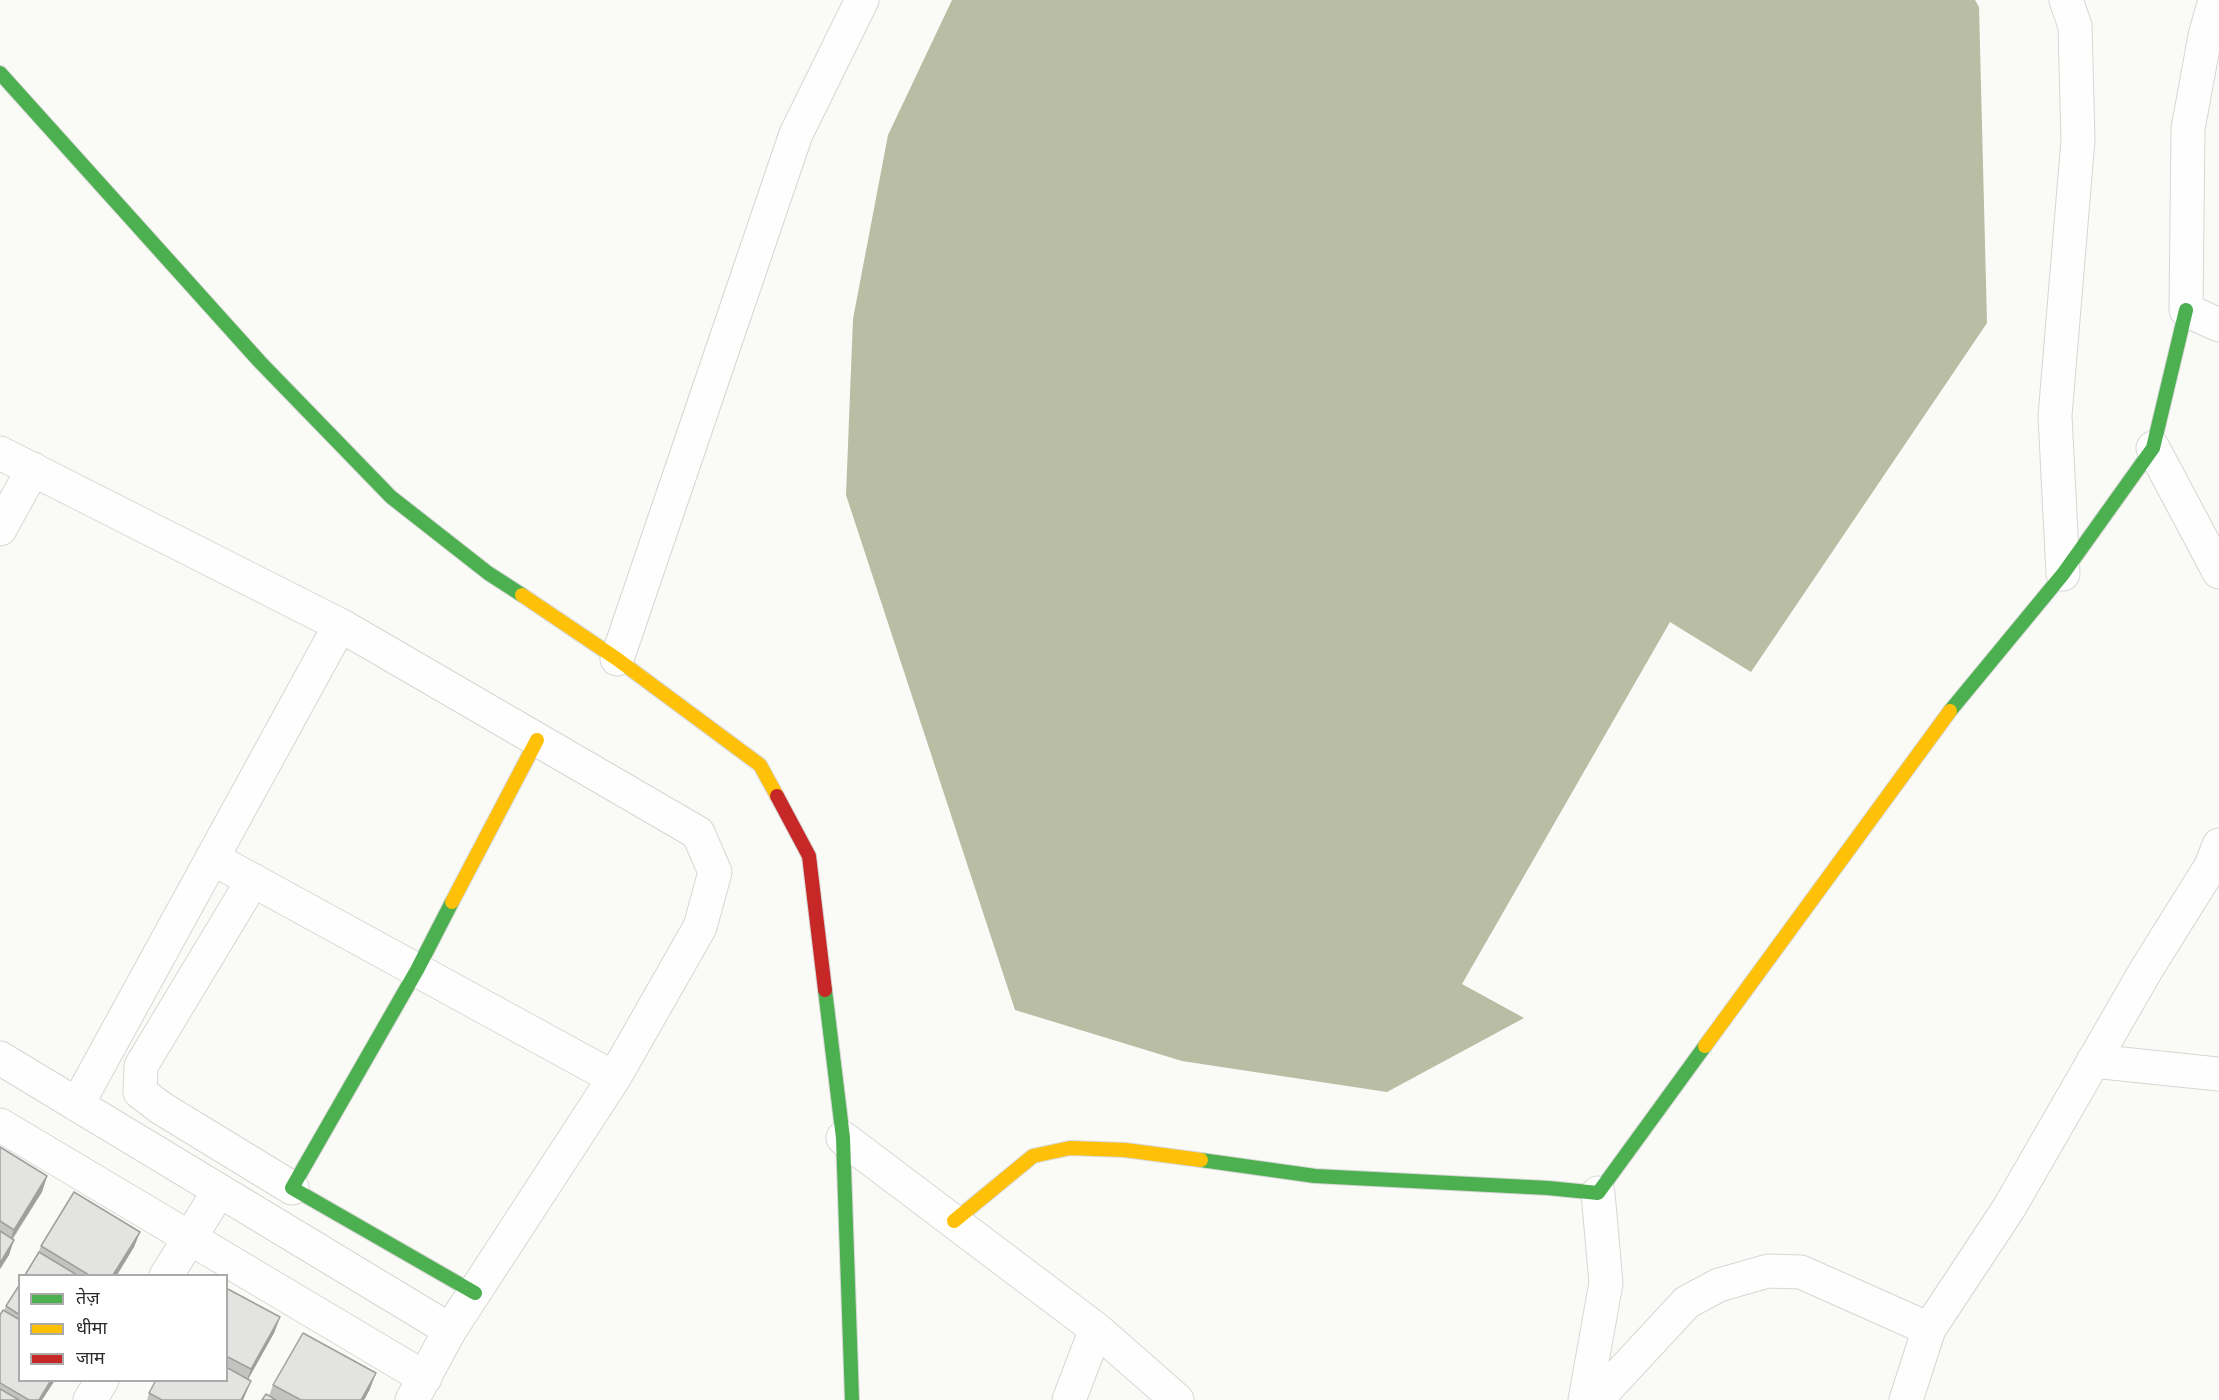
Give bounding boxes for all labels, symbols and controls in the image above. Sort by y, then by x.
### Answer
legend [18,1274,228,1382]
text: तेज़ [76,1287,100,1309]
text: धीमा [76,1317,107,1339]
text: जाम [76,1347,105,1369]

